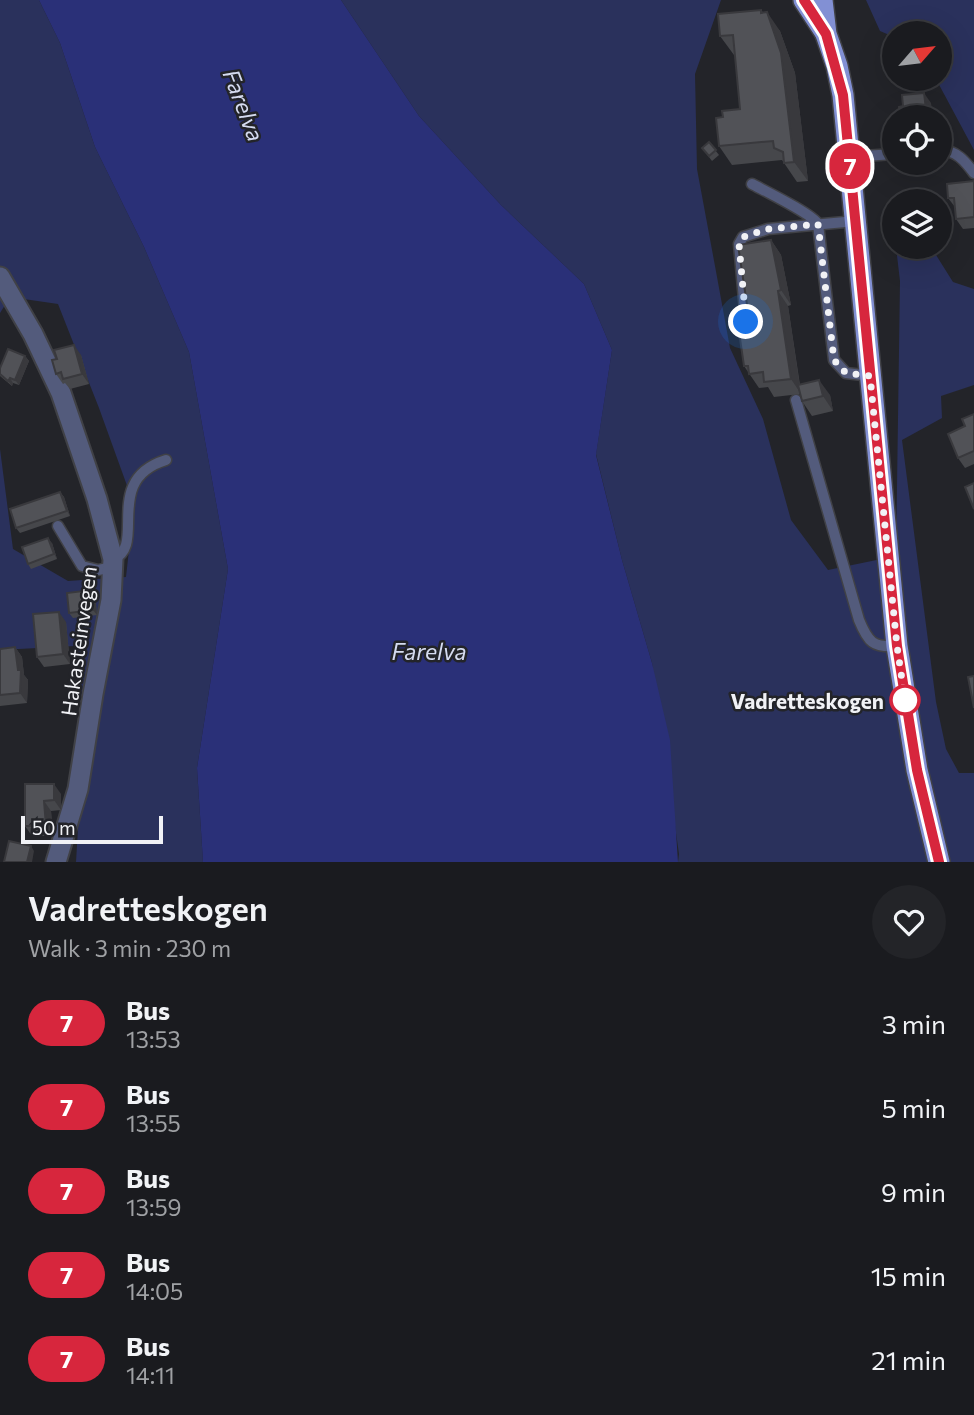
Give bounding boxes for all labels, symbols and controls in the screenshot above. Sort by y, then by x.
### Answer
north arrow [882,21,952,91]
map controls [882,21,952,259]
water label: Farelva [217,65,271,145]
button: locate [882,105,952,175]
line badge: 7 [827,143,873,189]
text: 7 [843,151,857,180]
button: layers [882,189,952,259]
your location [728,304,763,339]
street label: Hakasteinvegen [55,564,101,718]
water label: Farelva [391,637,467,665]
marker: Vadretteskogen [890,685,920,715]
place label: Vadretteskogen [730,688,884,713]
scale bar [21,813,163,845]
text: 50 m [32,816,76,839]
button: heart [872,885,946,959]
text: Vadretteskogen [28,887,268,928]
text: Walk · 3 min · 230 m [28,934,231,962]
text: Bus [126,994,170,1025]
text: 7 [60,1008,73,1037]
text: 3 min [882,1008,946,1039]
text: 13:53 [126,1025,181,1053]
text: Bus [126,1078,170,1109]
text: 7 [60,1092,73,1121]
text: 5 min [882,1092,946,1123]
text: 13:55 [126,1109,181,1137]
text: Bus [126,1162,170,1193]
text: 7 [60,1176,73,1205]
text: 9 min [881,1176,946,1207]
text: 13:59 [126,1193,182,1221]
text: Bus [126,1246,170,1277]
text: 7 [60,1260,73,1289]
text: 15 min [871,1260,946,1291]
text: 14:05 [126,1277,183,1305]
text: Bus [126,1330,170,1361]
text: 7 [60,1344,73,1373]
text: 21 min [871,1344,946,1375]
text: 14:11 [126,1361,175,1389]

